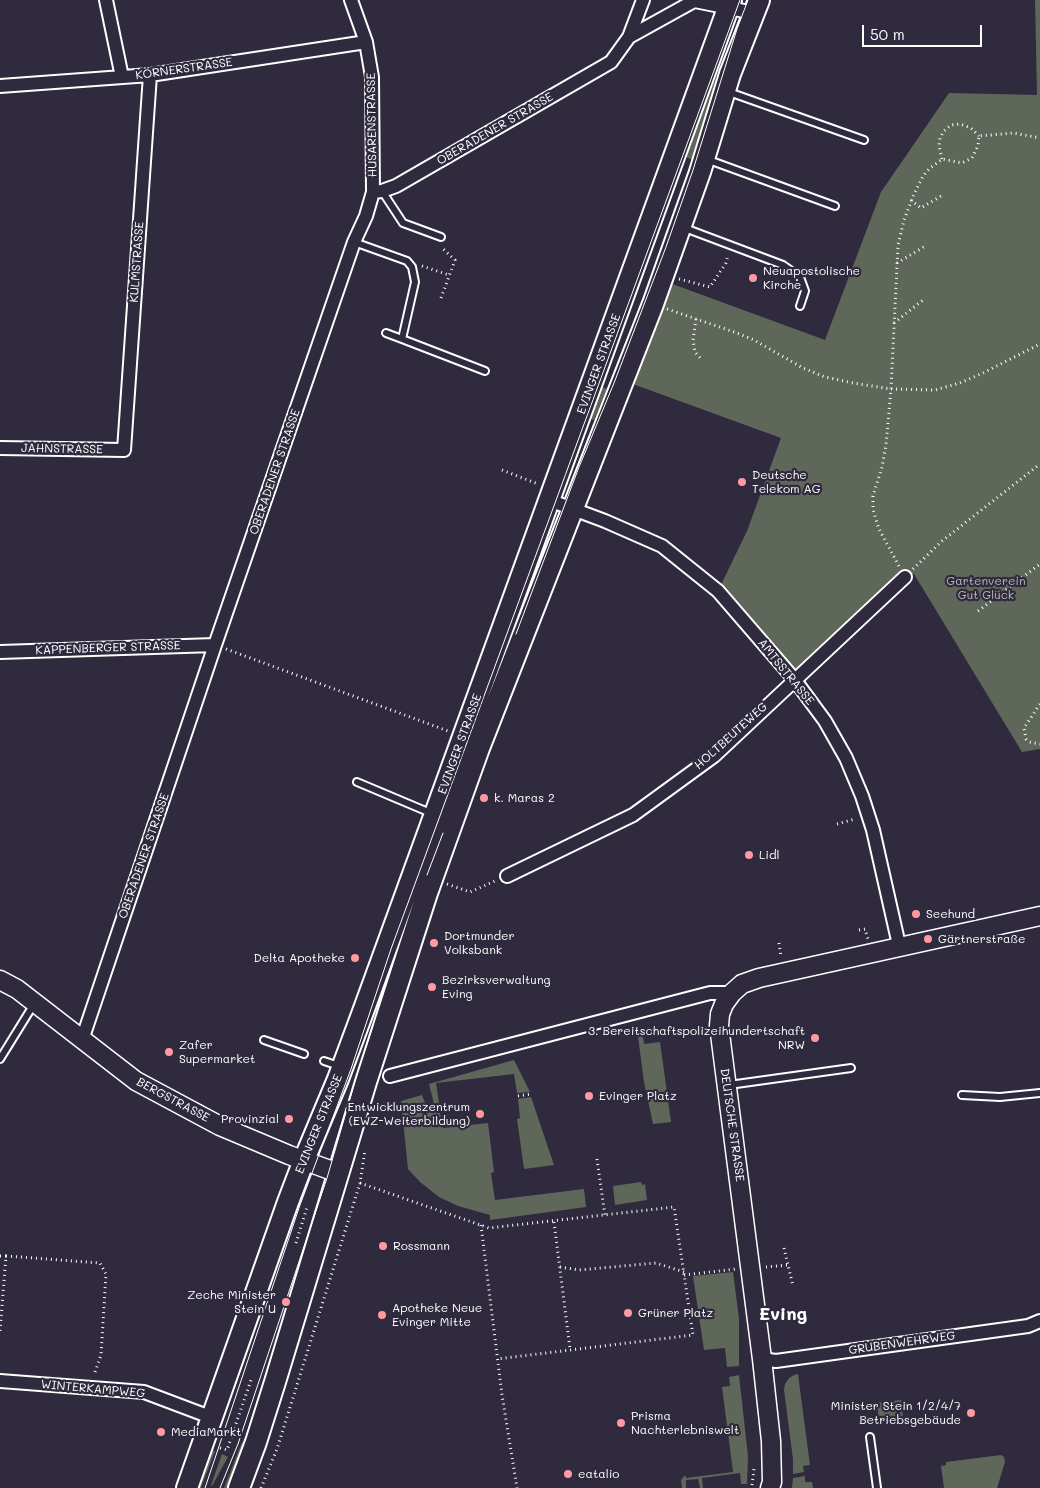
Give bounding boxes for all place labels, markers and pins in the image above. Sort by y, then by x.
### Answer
place label: Neuapostolische Kirche [763,264,860,292]
marker: Neuapostolische Kirche [747,272,759,284]
place label: Deutsche Telekom AG [752,468,821,496]
marker: Deutsche Telekom AG [736,476,748,488]
place label: k. Maras 2 [494,791,555,805]
marker: k. Maras 2 [478,792,490,804]
place label: Lidl [759,848,780,862]
marker: Lidl [743,849,755,861]
place label: Seehund [926,907,975,921]
marker: Seehund [910,908,922,920]
place label: Dortmunder Volksbank [444,929,514,957]
place label: Gärtnerstraße [938,932,1025,946]
marker: Gärtnerstraße [922,933,934,945]
marker: Dortmunder Volksbank [428,937,440,949]
place label: Delta Apotheke [254,951,345,965]
marker: Delta Apotheke [349,952,361,964]
place label: Bezirksverwaltung Eving [442,973,551,1001]
marker: Bezirksverwaltung Eving [426,981,438,993]
place label: 3. Bereitschaftspolizeihundertschaft NRW [588,1024,805,1052]
marker: 3. Bereitschaftspolizeihundertschaft NRW [809,1032,821,1044]
place label: Zafer Supermarket [179,1038,255,1066]
marker: Zafer Supermarket [163,1046,175,1058]
place label: Evinger Platz [599,1089,677,1103]
marker: Evinger Platz [583,1090,595,1102]
place label: Entwicklungszentrum (EWZ-Weiterbildung) [348,1100,470,1128]
marker: Entwicklungszentrum (EWZ-Weiterbildung) [474,1108,486,1120]
place label: Provinzial [221,1112,279,1126]
marker: Provinzial [283,1113,295,1125]
place label: Rossmann [393,1239,450,1253]
marker: Rossmann [377,1240,389,1252]
place label: Zeche Minister Stein U [187,1288,276,1316]
marker: Zeche Minister Stein U [280,1296,292,1308]
place label: Apotheke Neue Evinger Mitte [392,1301,482,1329]
place label: Grüner Platz [638,1306,713,1320]
marker: Grüner Platz [622,1307,634,1319]
marker: Apotheke Neue Evinger Mitte [376,1309,388,1321]
place label: Minister Stein 1/2/4/7 Betriebsgebäude [831,1399,961,1427]
marker: Minister Stein 1/2/4/7 Betriebsgebäude [965,1407,977,1419]
place label: Prisma Nachterlebniswelt [631,1409,739,1437]
marker: Prisma Nachterlebniswelt [615,1417,627,1429]
place label: MediaMarkt [171,1425,241,1439]
marker: MediaMarkt [155,1426,167,1438]
place label: eatalio [578,1467,619,1481]
marker: eatalio [562,1468,574,1480]

